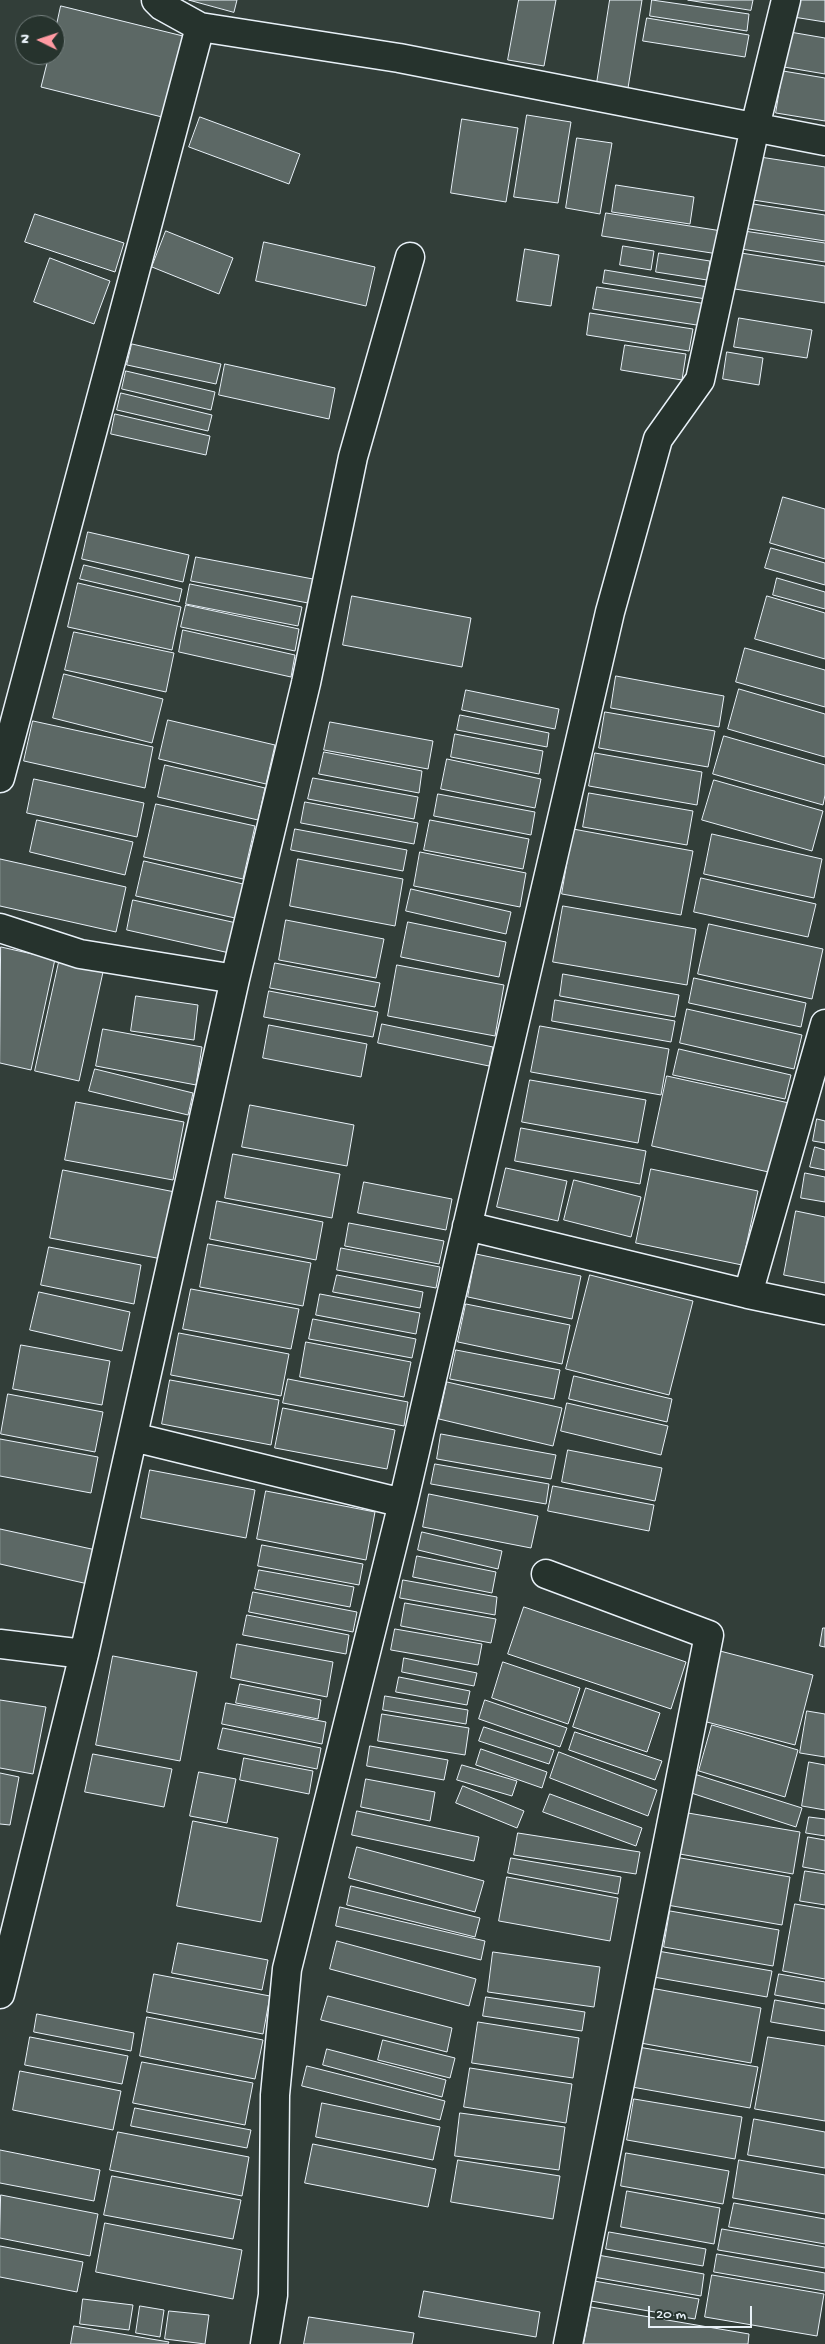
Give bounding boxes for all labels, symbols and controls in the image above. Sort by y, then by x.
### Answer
north arrow [15,15,65,65]
text: N [17,34,34,44]
scale bar [650,2296,754,2328]
text: 20 m [656,2306,686,2324]

